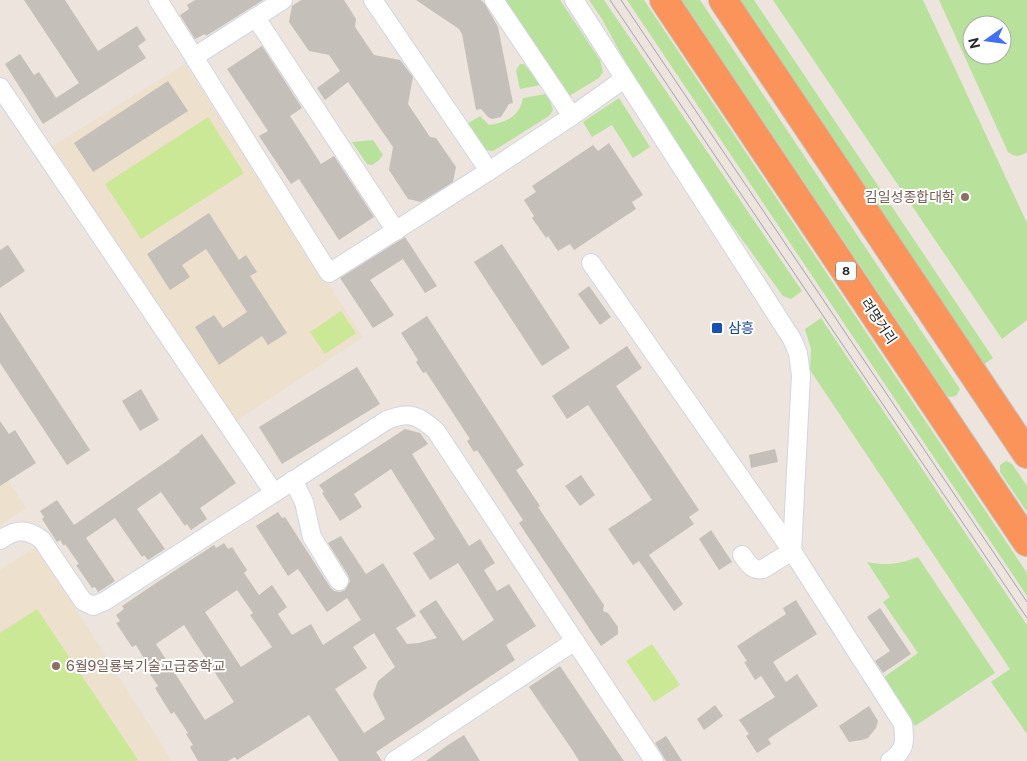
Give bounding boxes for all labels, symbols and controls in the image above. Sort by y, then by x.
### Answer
north arrow [962,15,1012,65]
text: N [965,36,983,50]
place label: 김일성종합대학 [865,189,955,205]
marker: 김일성종합대학 [959,191,971,203]
road number: 8 [836,262,856,280]
street label: 려명거리 [858,295,900,347]
place label: 삼흥 [728,320,754,336]
marker: 삼흥 [710,321,724,335]
place label: 6월9일룡북기술고급중학교 [66,658,225,674]
marker: 6월9일룡북기술고급중학교 [50,660,62,672]

